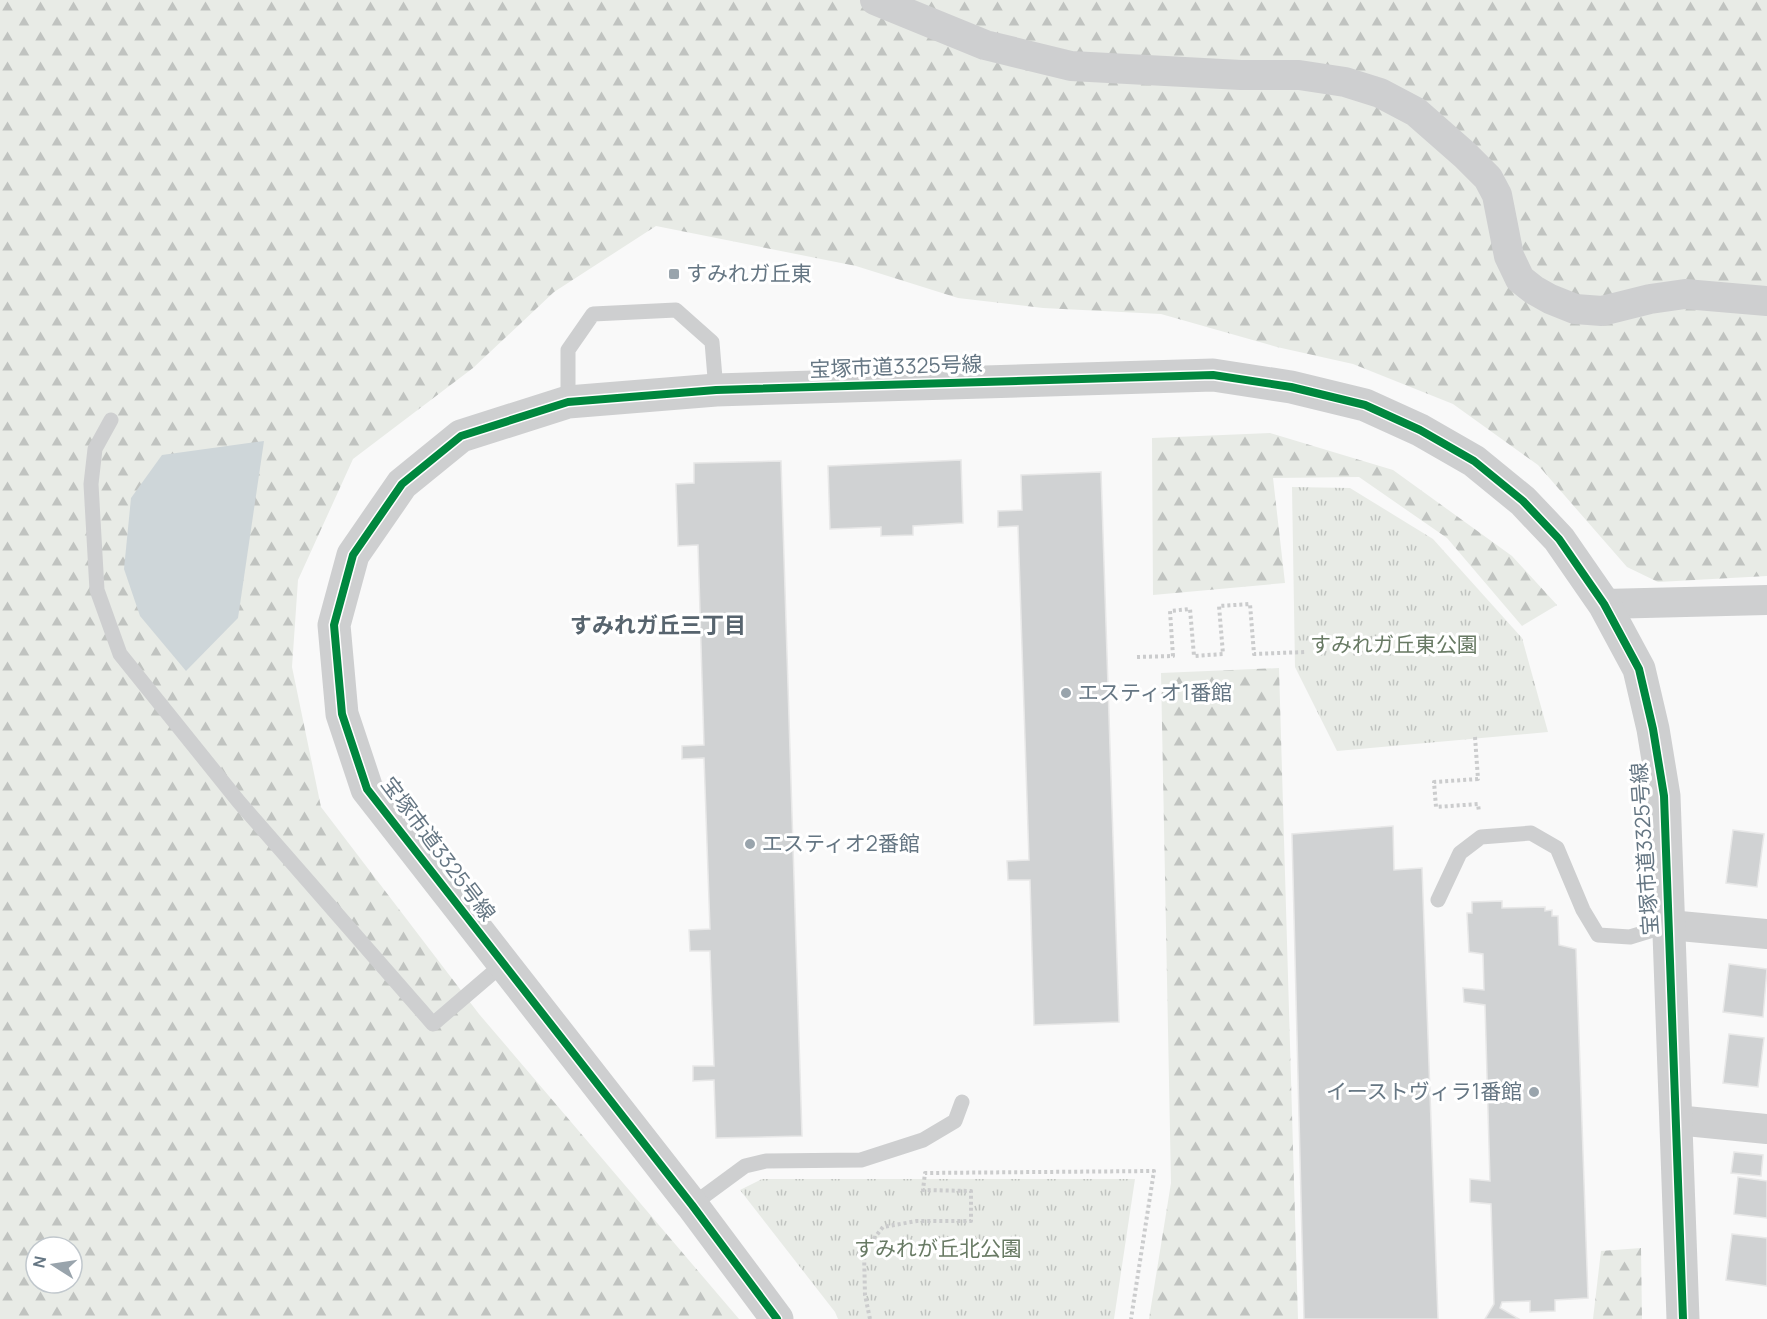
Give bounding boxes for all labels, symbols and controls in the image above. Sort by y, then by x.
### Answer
place label: すみれガ丘東 [686,259,812,287]
marker: すみれガ丘東 [667,267,681,281]
street label: 宝塚市道3325号線 [809,349,983,383]
district label: すみれガ丘三丁目 [570,610,746,640]
park label: すみれガ丘東公園 [1310,630,1478,658]
place label: エスティオ1番館 [1078,678,1232,706]
marker: エスティオ1番館 [1059,686,1073,700]
street label: 宝塚市道3325号線 [1624,762,1664,936]
street label: 宝塚市道3325号線 [375,771,502,926]
place label: エスティオ2番館 [762,829,920,857]
marker: エスティオ2番館 [743,837,757,851]
place label: イーストヴィラ1番館 [1326,1077,1522,1105]
marker: イーストヴィラ1番館 [1527,1085,1541,1099]
park label: すみれが丘北公園 [854,1234,1022,1262]
north arrow [24,1235,84,1295]
text: N [27,1254,51,1270]

